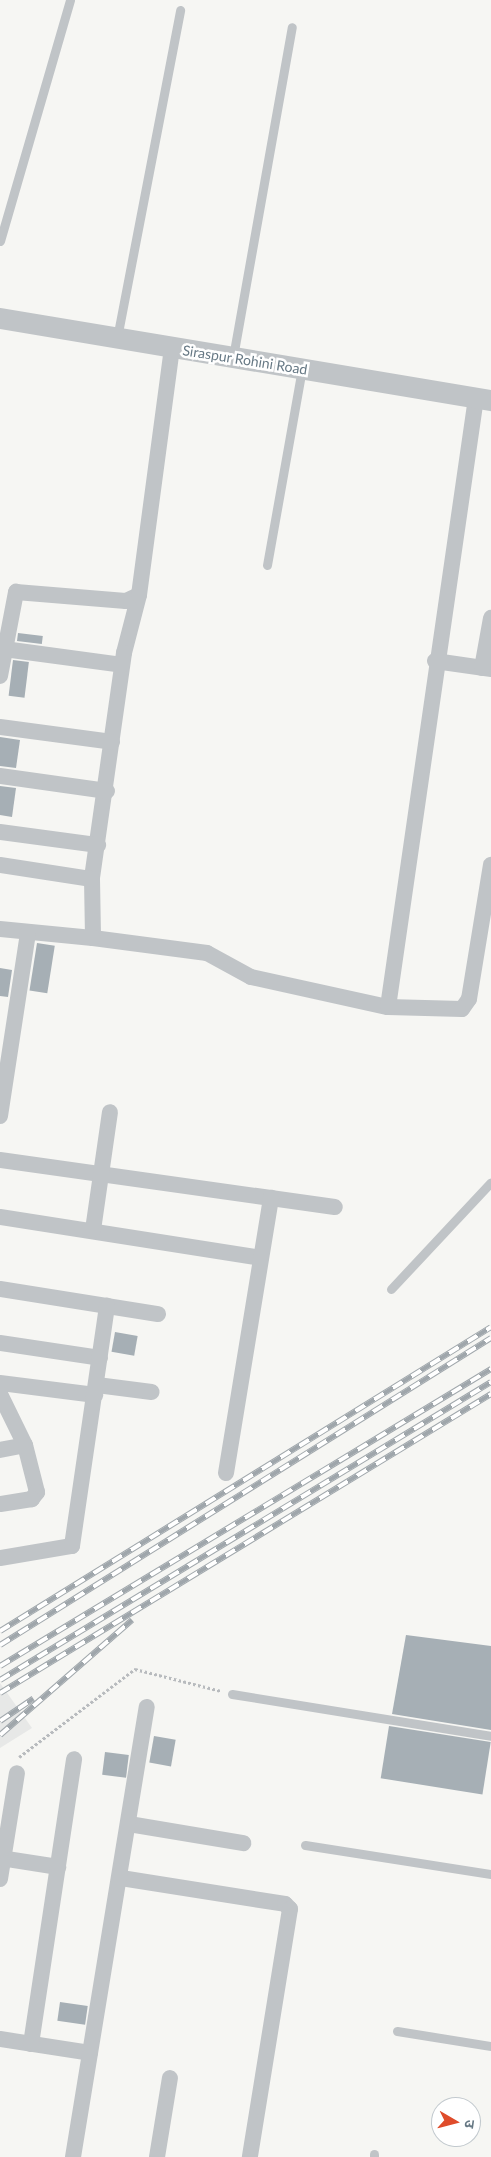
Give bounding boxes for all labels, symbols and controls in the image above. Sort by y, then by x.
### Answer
street label: Siraspur Rohini Road [181,342,309,378]
north arrow [431,2097,481,2147]
text: उ [461,2119,479,2129]

